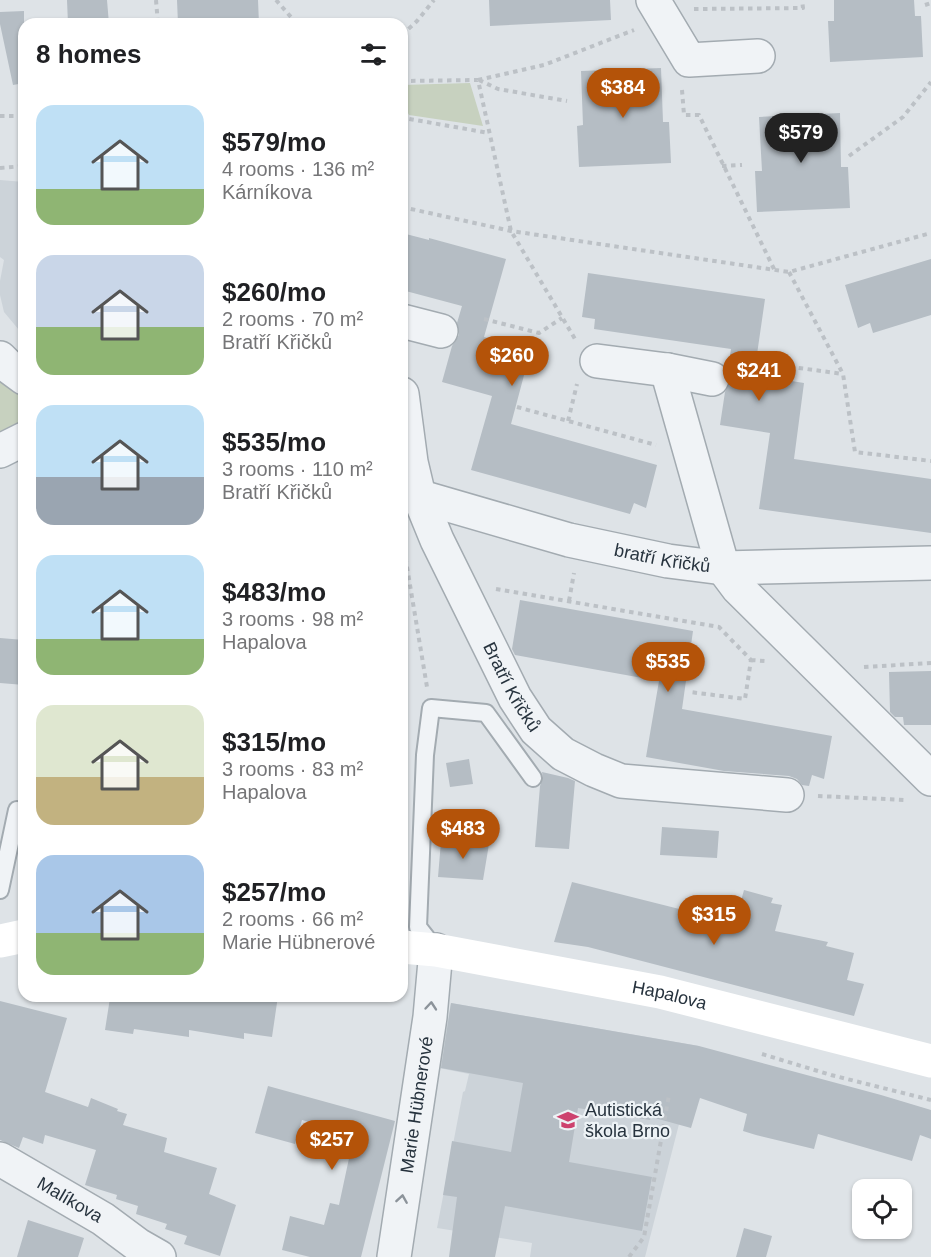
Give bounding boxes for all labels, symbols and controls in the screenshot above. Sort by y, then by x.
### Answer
icon: filters [357,38,390,71]
text: 8 homes [36,39,142,69]
pin: $384 [587,68,659,119]
text: $384 [601,76,645,98]
pin: $579 [765,113,837,164]
text: $579 [779,121,823,143]
text: $579/mo [222,127,326,157]
icon: home [84,129,156,201]
text: 4 rooms · 136 m² [222,158,374,180]
text: Kárníkova [222,181,312,203]
text: $260/mo [222,277,326,307]
icon: home [84,279,156,351]
text: 2 rooms · 70 m² [222,308,363,330]
text: Bratří Křičků [222,331,332,353]
pin: $260 [476,336,548,387]
text: $260 [490,344,534,366]
pin: $241 [723,351,795,402]
text: $241 [737,359,781,381]
text: $535/mo [222,427,326,457]
icon: home [84,429,156,501]
text: 3 rooms · 110 m² [222,458,373,480]
text: Bratří Křičků [222,481,332,503]
street label: bratří Křičků [613,540,711,576]
text: $483/mo [222,577,326,607]
icon: home [84,579,156,651]
text: 3 rooms · 98 m² [222,608,363,630]
text: Hapalova [222,631,307,653]
street label: Bratří Křičků [479,639,544,735]
pin: $535 [632,642,704,693]
text: $535 [646,650,690,672]
text: $315/mo [222,727,326,757]
icon: home [84,729,156,801]
text: 3 rooms · 83 m² [222,758,363,780]
text: Hapalova [222,781,307,803]
pin: $483 [427,809,499,860]
text: $483 [441,817,485,839]
text: $257/mo [222,877,326,907]
icon: home [84,879,156,951]
pin: $315 [678,895,750,946]
text: $315 [692,903,736,925]
text: 2 rooms · 66 m² [222,908,363,930]
text: Marie Hübnerové [222,931,375,953]
street label: Hapalova [631,977,710,1014]
one-way arrow [424,1002,437,1011]
street label: Marie Hübnerové [397,1035,437,1174]
place label: Autistická škola Brno [585,1100,670,1141]
school or university icon: Autistická škola Brno [556,1108,580,1132]
pin: $257 [296,1120,368,1171]
text: $257 [310,1128,354,1150]
street label: Malíkova [34,1173,107,1227]
map controls [852,1179,912,1239]
button: locate [852,1179,912,1239]
one-way arrow [396,1195,408,1204]

